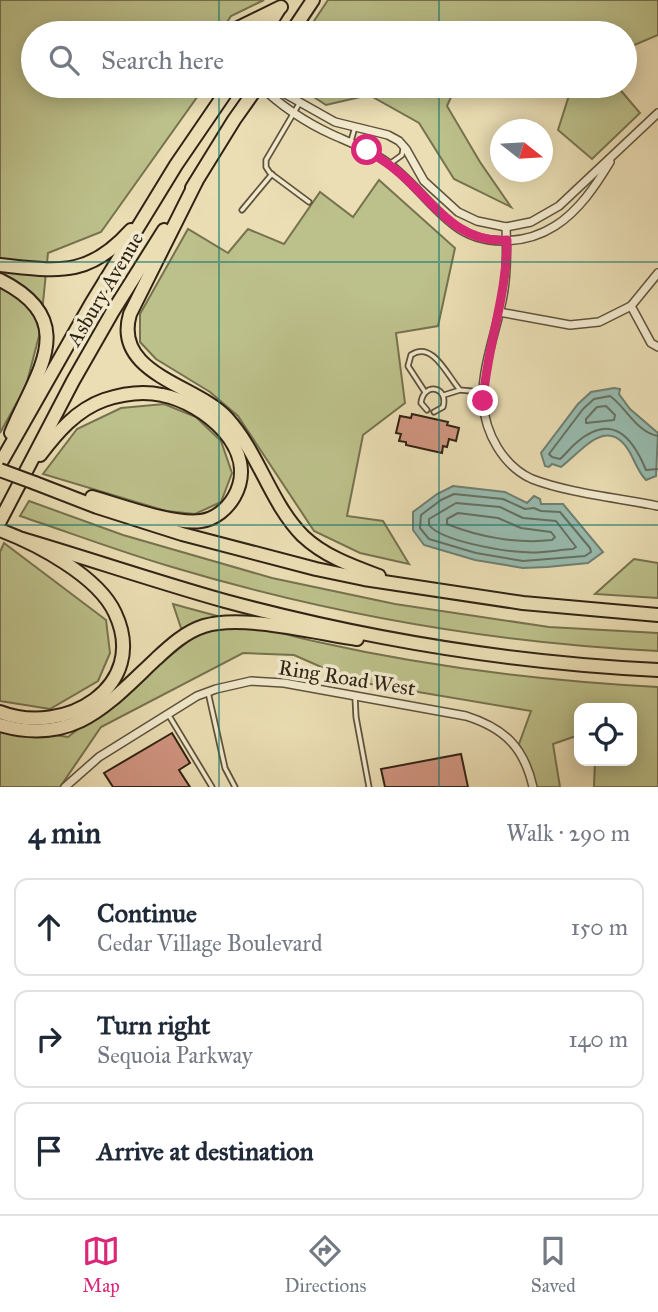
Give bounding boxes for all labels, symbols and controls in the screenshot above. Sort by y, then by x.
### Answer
search box [21,21,637,98]
icon: search [45,41,83,79]
text: Search here [101,44,224,76]
north arrow [490,119,553,182]
route start [351,134,382,165]
street label: Asbury Avenue [60,227,149,352]
route end [467,385,498,416]
street label: Ring Road West [277,654,418,702]
map controls [574,703,637,766]
button: locate [574,703,637,766]
text: 4 min [28,815,101,851]
text: Walk · 290 m [506,819,630,847]
text: Continue [97,897,197,929]
icon: ahead [30,908,68,946]
text: 150 m [571,913,628,941]
text: Cedar Village Boulevard [97,929,322,957]
text: Turn right [97,1009,210,1041]
icon: right [30,1020,68,1058]
text: 140 m [568,1025,628,1053]
text: Sequoia Parkway [97,1041,253,1069]
icon: arrive [30,1132,68,1170]
text: Arrive at destination [97,1135,314,1167]
tab: Map [82,1232,120,1297]
tab: Directions [284,1232,366,1297]
tab: Saved [531,1232,576,1297]

